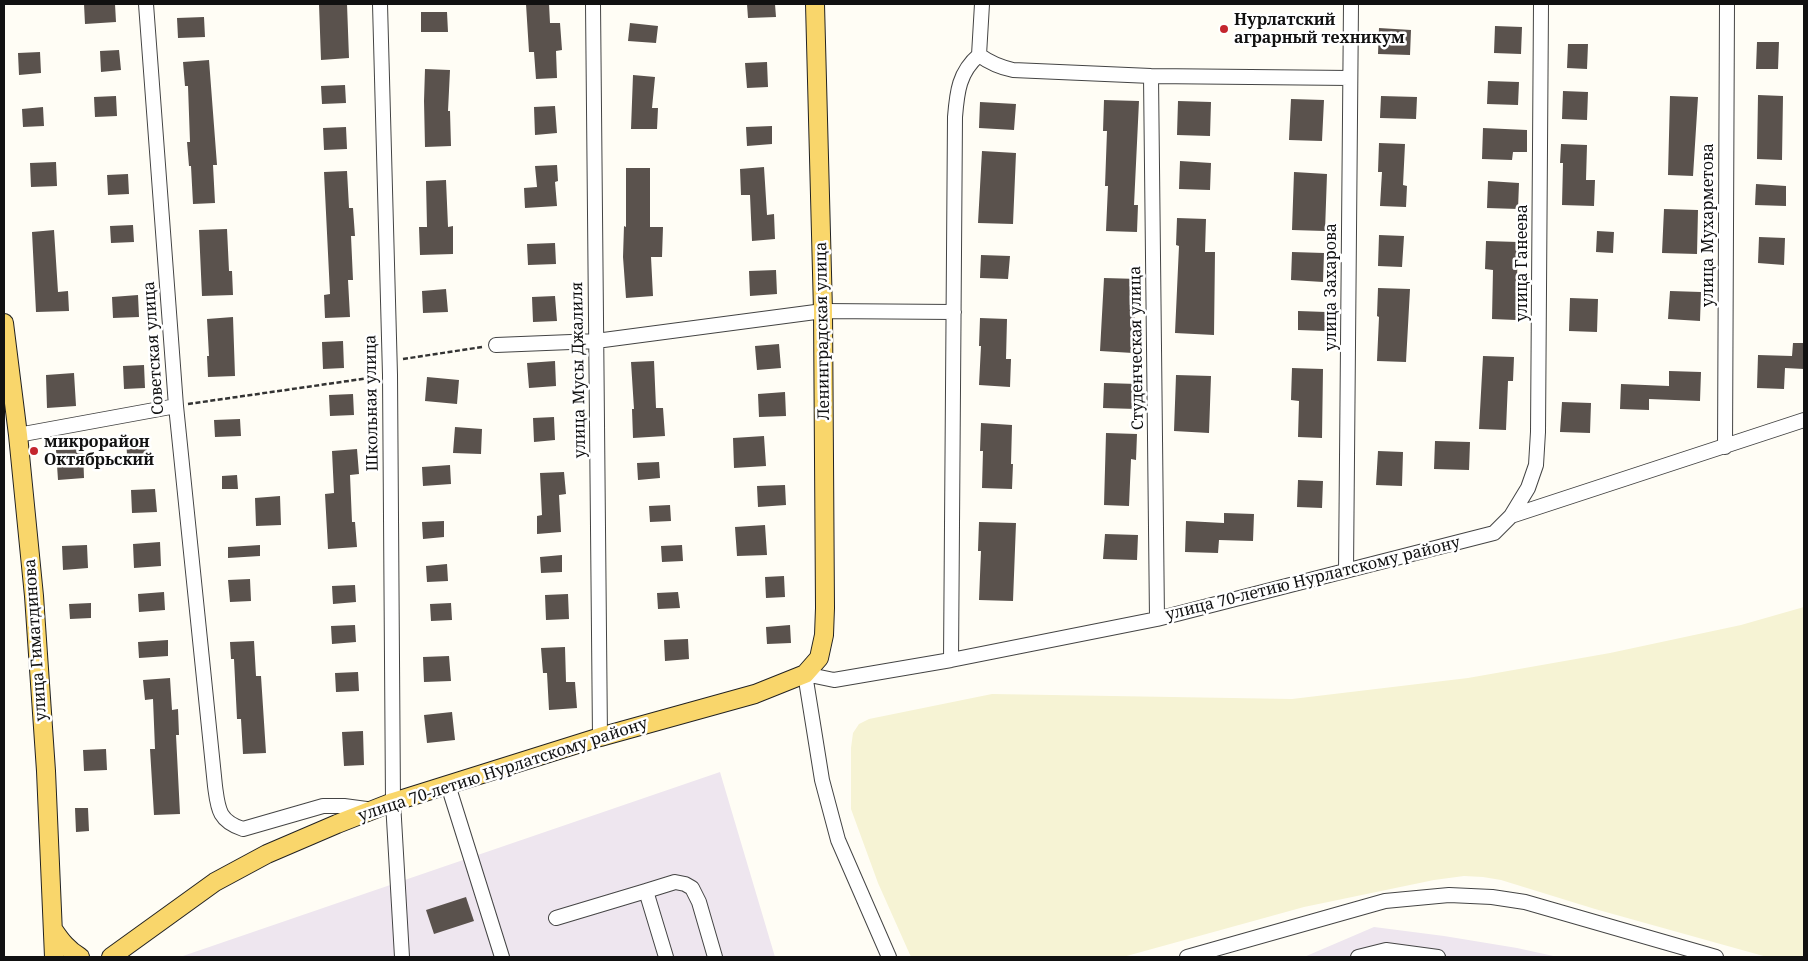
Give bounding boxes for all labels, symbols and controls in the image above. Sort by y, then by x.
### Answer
place label: Нурлатский аграрный техникум [1234,10,1405,48]
marker: Нурлатский аграрный техникум [1218,23,1230,35]
street label: улица Мухарметова [1698,143,1718,307]
street label: улица Ганеева [1512,204,1532,322]
street label: улица Захарова [1321,223,1341,351]
street label: Ленинградская улица [812,242,834,420]
street label: Студенческая улица [1126,266,1148,430]
street label: Советская улица [140,280,168,416]
street label: улица Мусы Джалиля [568,282,590,458]
street label: Школьная улица [361,334,383,472]
place label: микрорайон Октябрьский [44,432,154,470]
marker: микрорайон Октябрьский [28,445,40,457]
street label: улица 70-летию Нурлатскому району [1164,533,1462,625]
street label: улица Гиматдинова [21,558,51,722]
street label: улица 70-летию Нурлатскому району [356,714,650,826]

